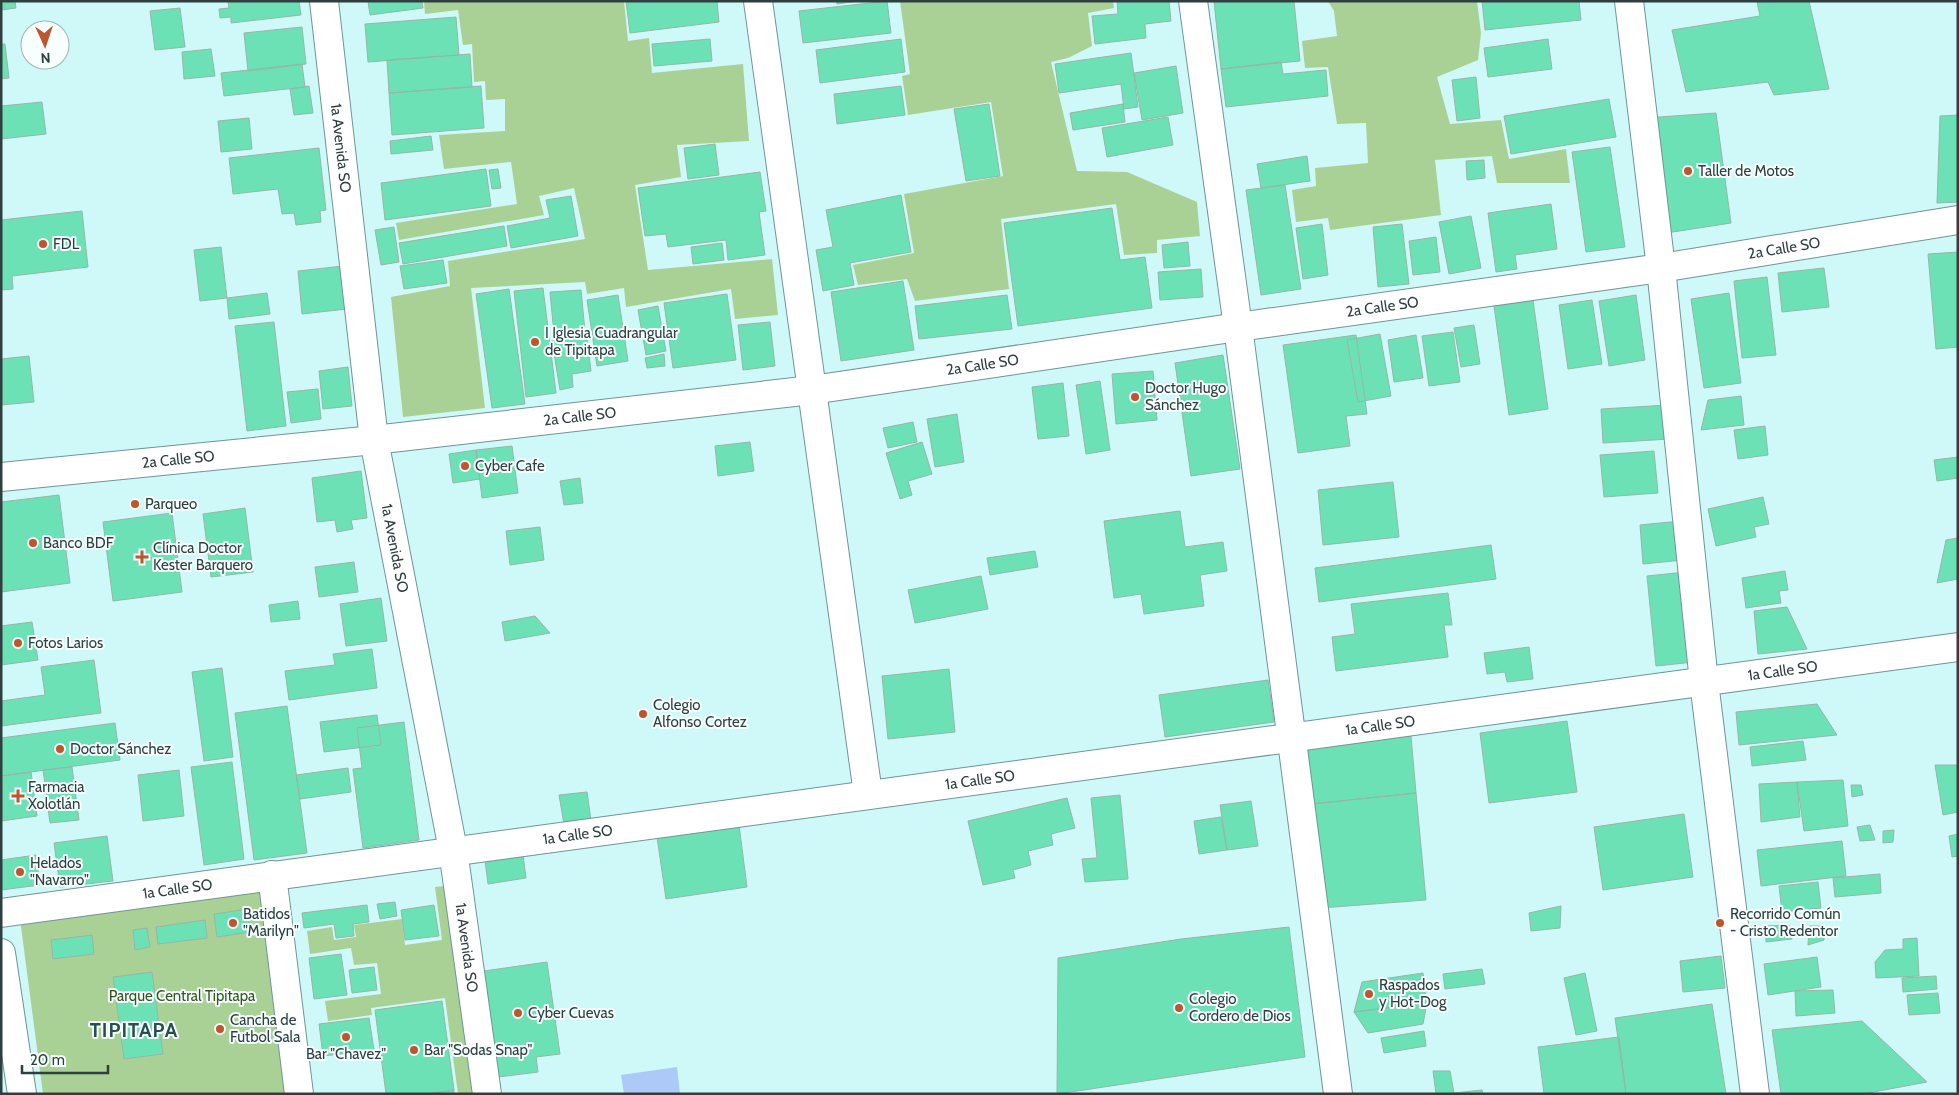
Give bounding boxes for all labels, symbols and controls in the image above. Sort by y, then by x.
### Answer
north arrow [20,20,70,70]
text: N [40,49,51,67]
street label: 1a Avenida SO [327,102,355,194]
place label: Taller de Motos [1698,162,1794,180]
marker: Taller de Motos [1682,165,1694,177]
street label: 2a Calle SO [1746,233,1822,263]
place label: FDL [53,235,80,253]
marker: FDL [37,238,49,250]
street label: 2a Calle SO [1345,293,1420,321]
place label: I Iglesia Cuadrangular de Tipitapa [545,324,678,359]
marker: I Iglesia Cuadrangular de Tipitapa [529,336,541,348]
street label: 2a Calle SO [945,351,1020,379]
place label: Doctor Hugo Sánchez [1145,379,1226,414]
marker: Doctor Hugo Sánchez [1129,391,1141,403]
street label: 2a Calle SO [542,403,617,430]
street label: 2a Calle SO [141,447,215,472]
place label: Cyber Cafe [475,457,545,475]
marker: Cyber Cafe [459,460,471,472]
place label: Parqueo [145,495,197,513]
marker: Parqueo [129,498,141,510]
street label: 1a Avenida SO [377,502,412,594]
place label: Banco BDF [43,534,114,552]
marker: Banco BDF [27,537,39,549]
place label: Clínica Doctor Kester Barquero [153,539,253,574]
marker: Clínica Doctor Kester Barquero [135,550,149,564]
place label: Fotos Larios [28,634,103,652]
marker: Fotos Larios [12,637,24,649]
street label: 1a Calle SO [1747,657,1819,684]
place label: Colegio Alfonso Cortez [653,696,747,731]
marker: Colegio Alfonso Cortez [637,708,649,720]
street label: 1a Calle SO [1344,712,1416,739]
place label: Doctor Sánchez [70,740,171,758]
marker: Doctor Sánchez [54,743,66,755]
street label: 1a Calle SO [944,766,1016,794]
place label: Farmacia Xolotlán [28,778,85,813]
marker: Farmacia Xolotlán [12,790,24,802]
street label: 1a Calle SO [542,821,614,848]
place label: Helados "Navarro" [30,854,89,889]
marker: Helados "Navarro" [14,866,26,878]
street label: 1a Calle SO [141,875,213,903]
street label: 1a Avenida SO [451,902,482,993]
place label: Batidos "Marilyn" [243,905,299,940]
place label: Recorrido Común - Cristo Redentor [1730,905,1841,940]
marker: Batidos "Marilyn" [227,917,239,929]
marker: Recorrido Común - Cristo Redentor [1714,917,1726,929]
place label: Raspados y Hot-Dog [1379,976,1447,1011]
park label: Parque Central Tipitapa [109,987,256,1005]
marker: Raspados y Hot-Dog [1363,988,1375,1000]
place label: Colegio Cordero de Dios [1189,990,1291,1025]
marker: Colegio Cordero de Dios [1173,1002,1185,1014]
place label: Cyber Cuevas [528,1004,614,1022]
marker: Cyber Cuevas [512,1007,524,1019]
place label: Cancha de Futbol Sala [230,1011,301,1046]
district label: TIPITAPA [90,1018,178,1042]
marker: Cancha de Futbol Sala [214,1023,226,1035]
marker: Bar "Chavez" [340,1031,352,1043]
place label: Bar "Sodas Snap" [424,1041,533,1059]
scale bar [22,1042,109,1074]
marker: Bar "Sodas Snap" [408,1044,420,1056]
place label: Bar "Chavez" [306,1045,386,1063]
text: 20 m [30,1051,65,1069]

